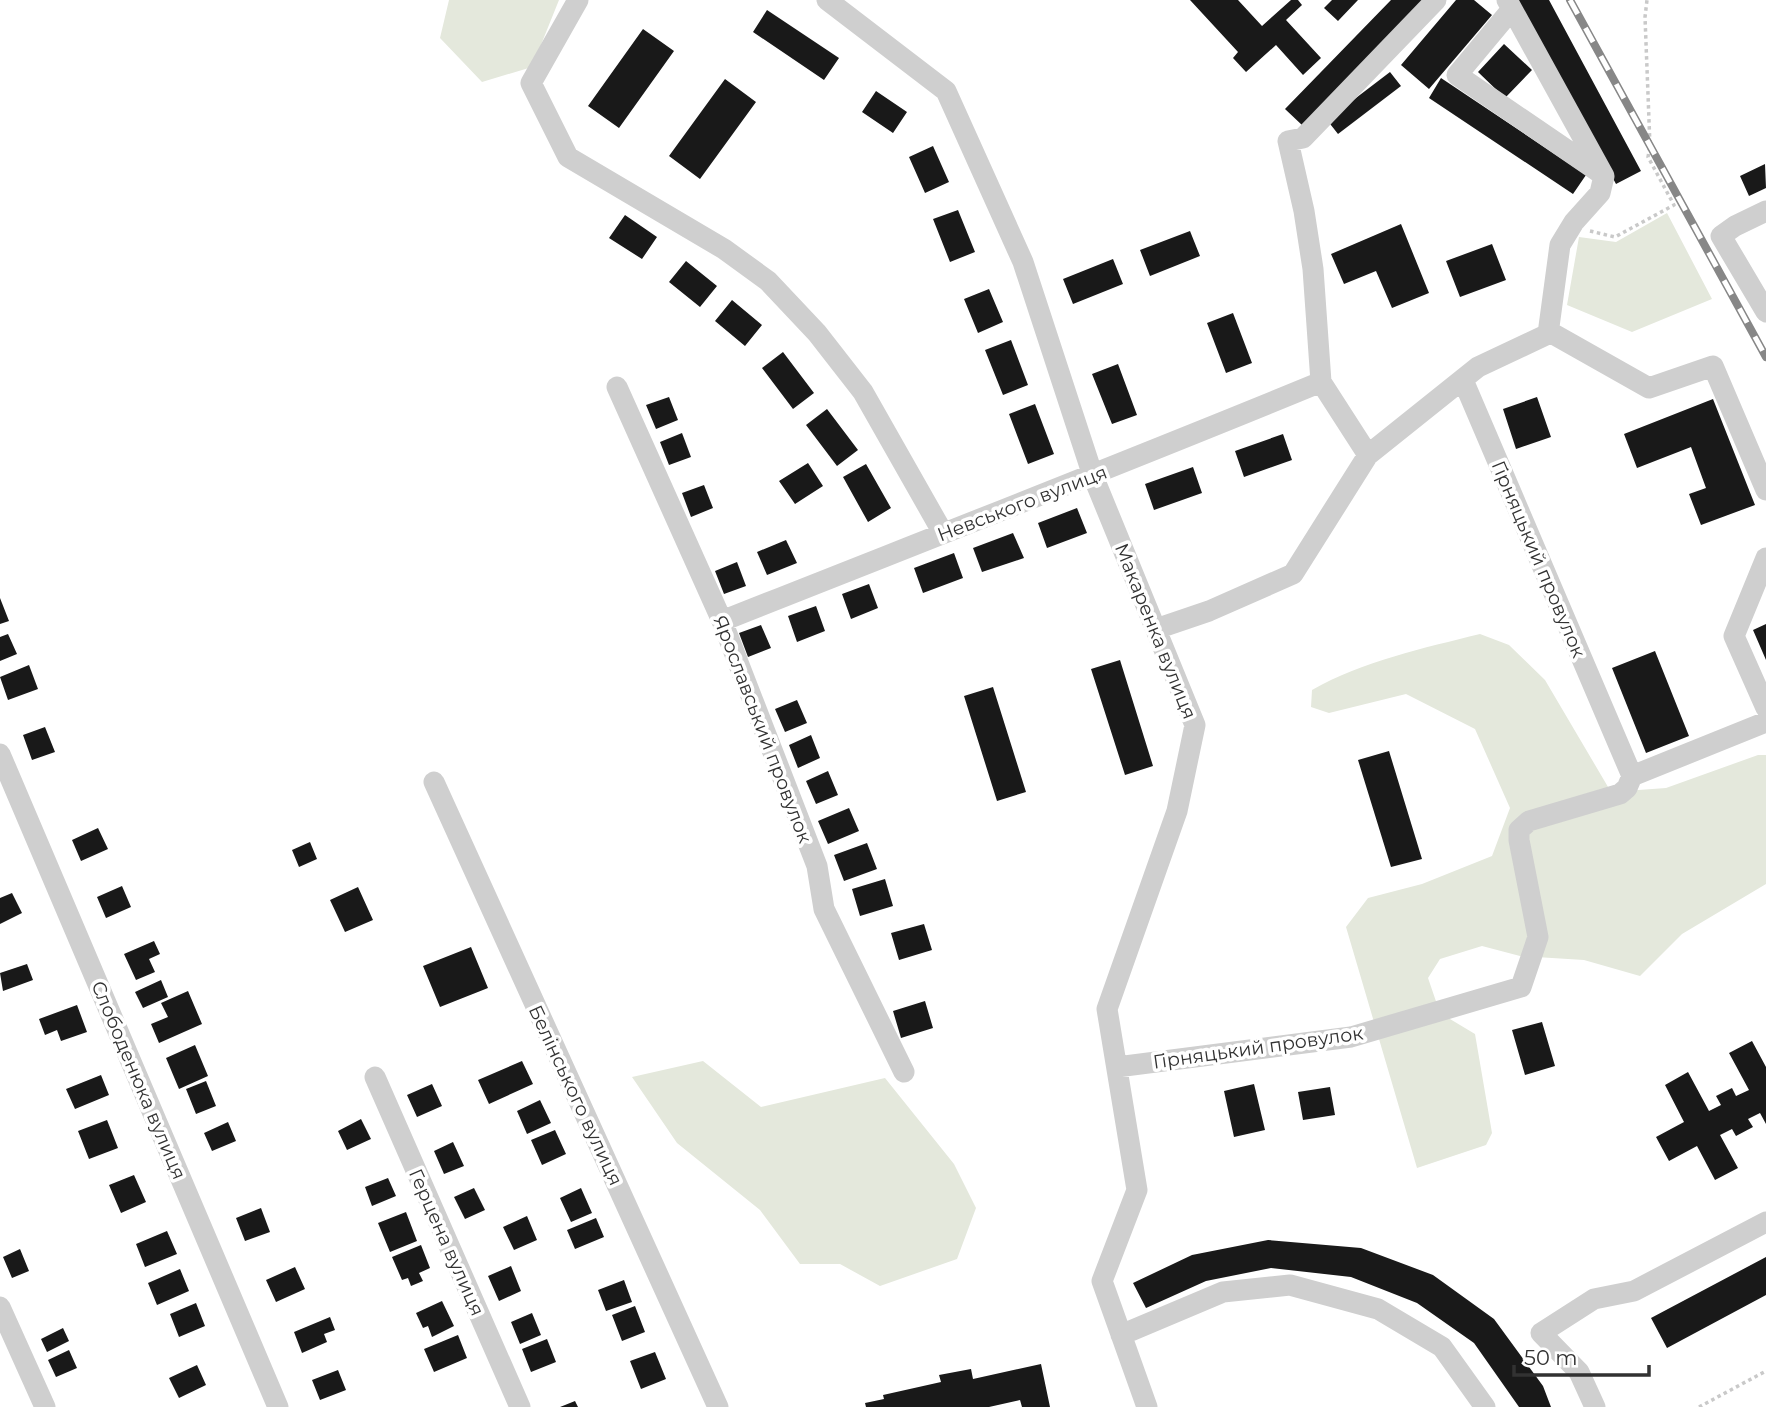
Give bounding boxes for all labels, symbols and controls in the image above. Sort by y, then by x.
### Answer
street label: Гірняцький провулок [1487,457,1591,661]
street label: Невського вулиця [934,460,1110,546]
street label: Макаренка вулиця [1110,540,1201,722]
street label: Ярославський провулок [708,612,817,846]
street label: Слободенюка вулиця [86,978,191,1183]
street label: Белінського вулиця [524,1001,627,1189]
street label: Гірняцький провулок [1152,1021,1365,1074]
street label: Герцена вулиця [404,1165,489,1319]
scale bar [1514,1334,1649,1378]
text: 50 m [1524,1345,1578,1370]

